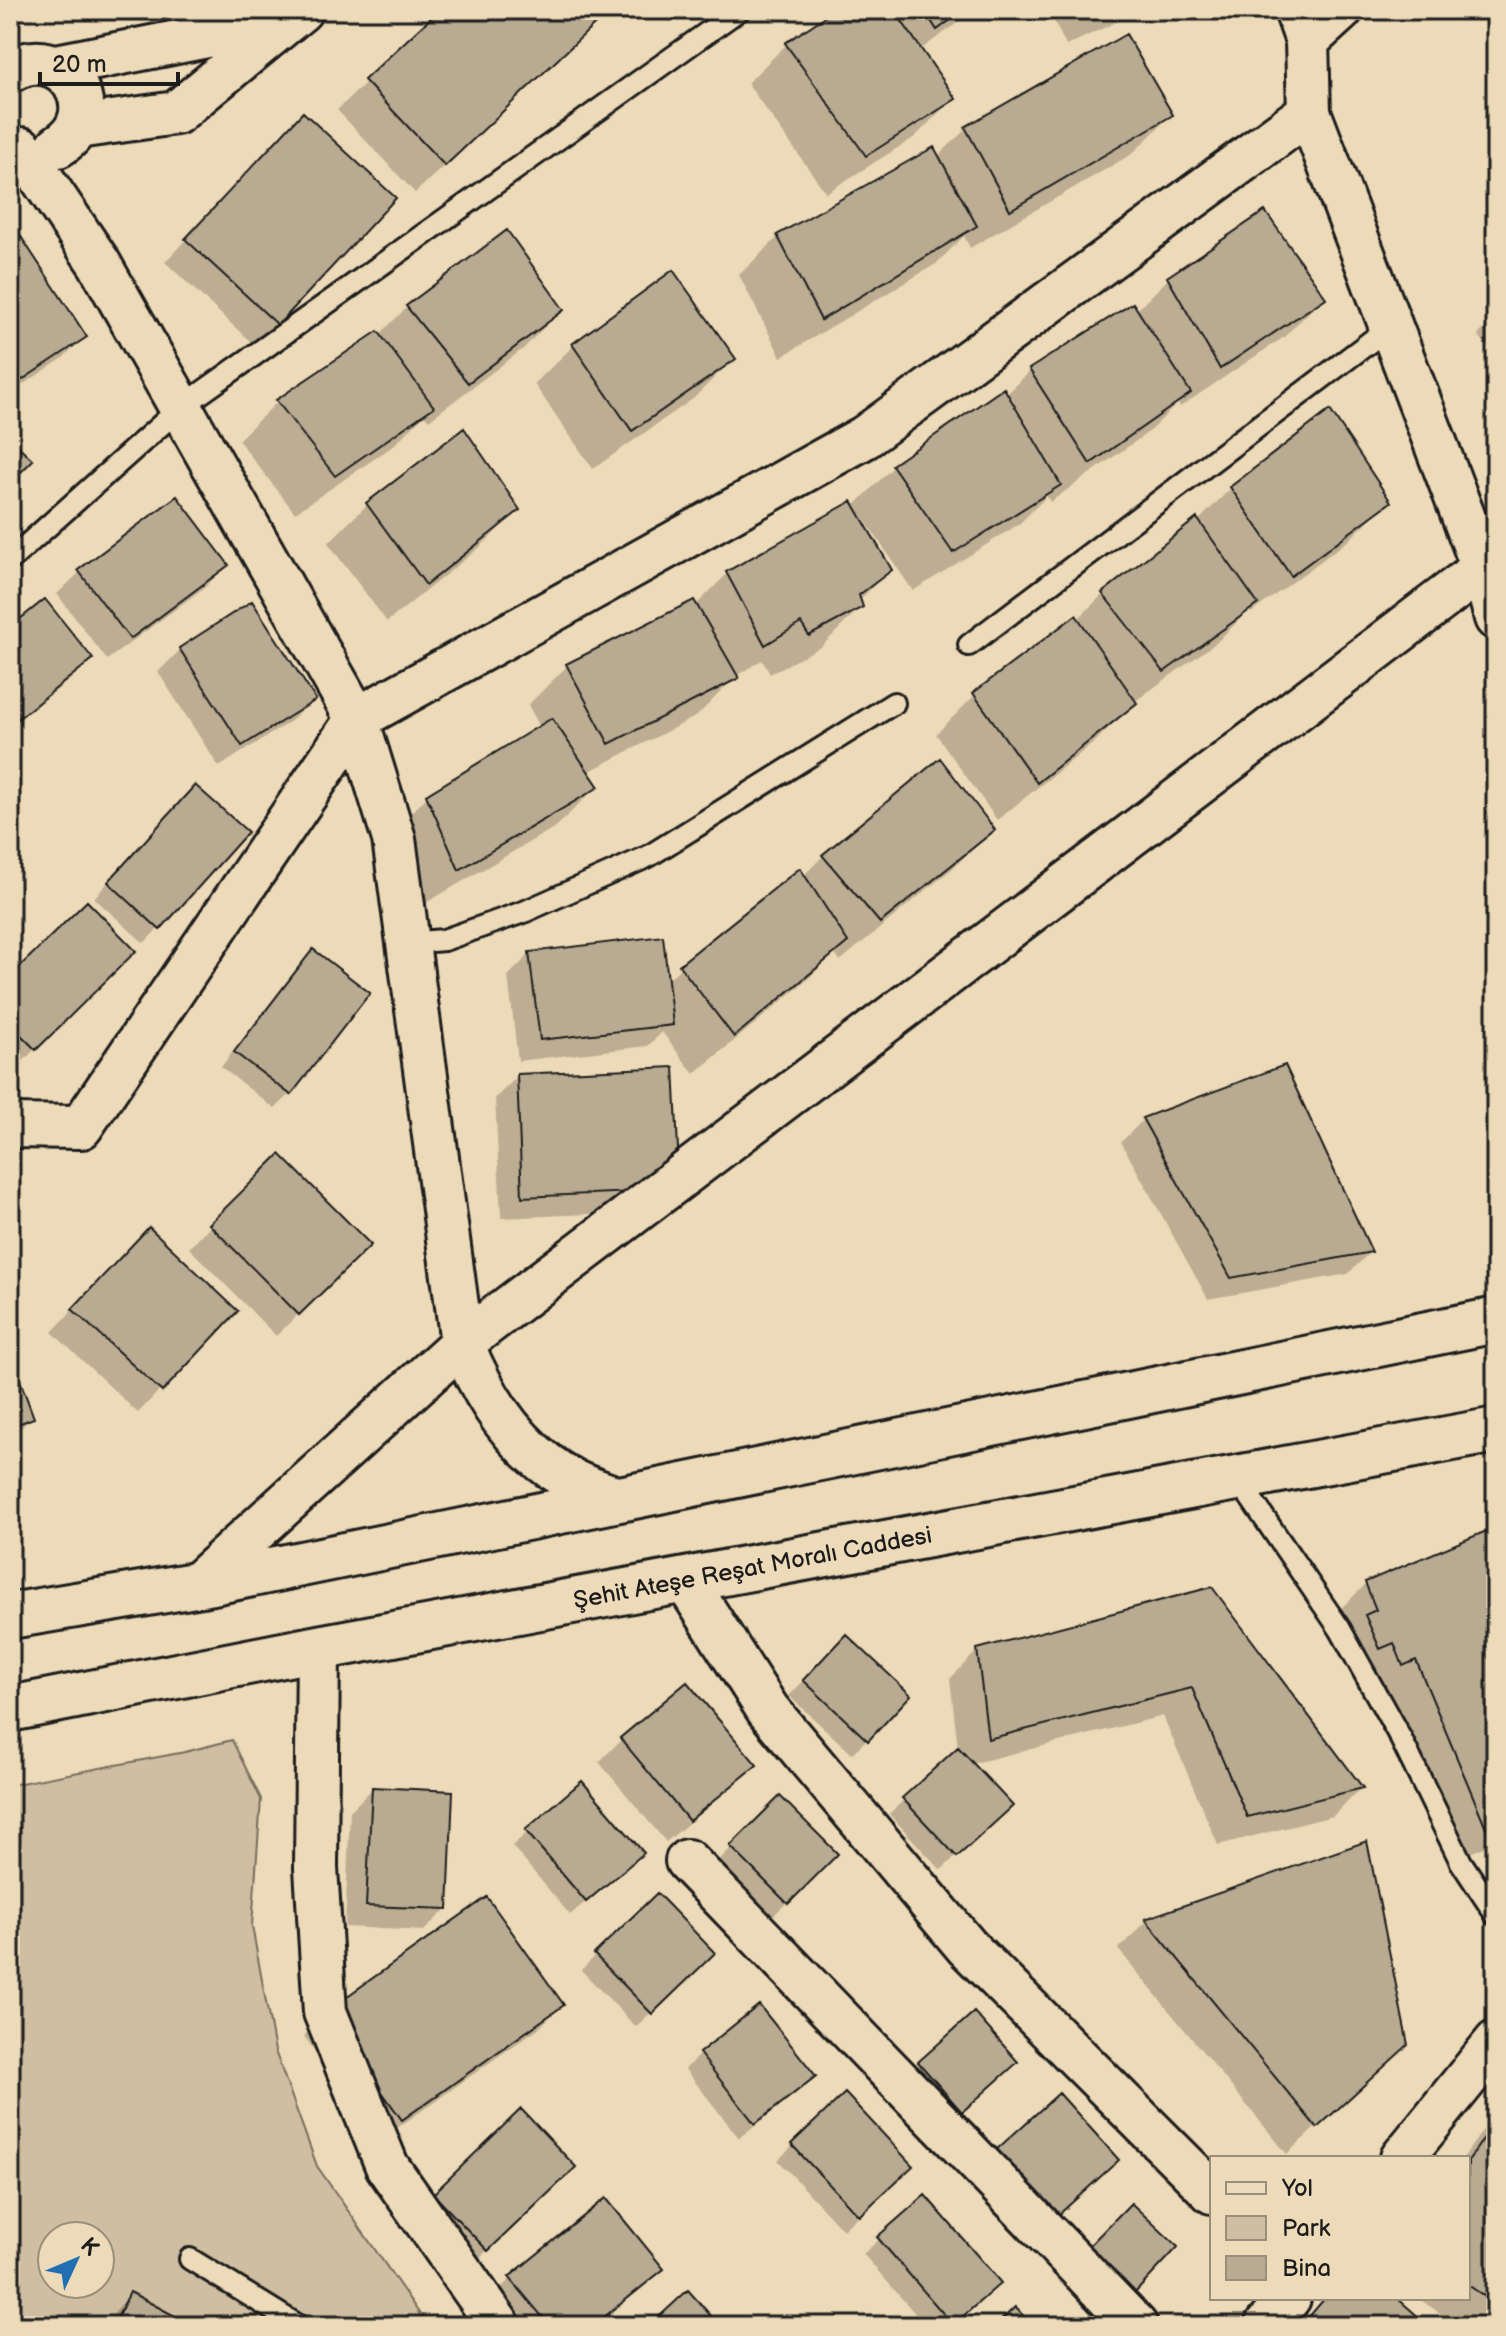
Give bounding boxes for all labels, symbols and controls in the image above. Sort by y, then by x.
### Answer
scale bar [40,36,178,86]
text: 20 m [52,50,107,79]
street label: Şehit Ateşe Reşat Moralı Caddesi [571,1521,934,1615]
legend [1210,2156,1470,2300]
text: Yol [1281,2174,1313,2203]
text: Park [1282,2214,1330,2243]
north arrow [36,2220,116,2300]
text: K [74,2232,104,2262]
text: Bina [1282,2254,1331,2283]

